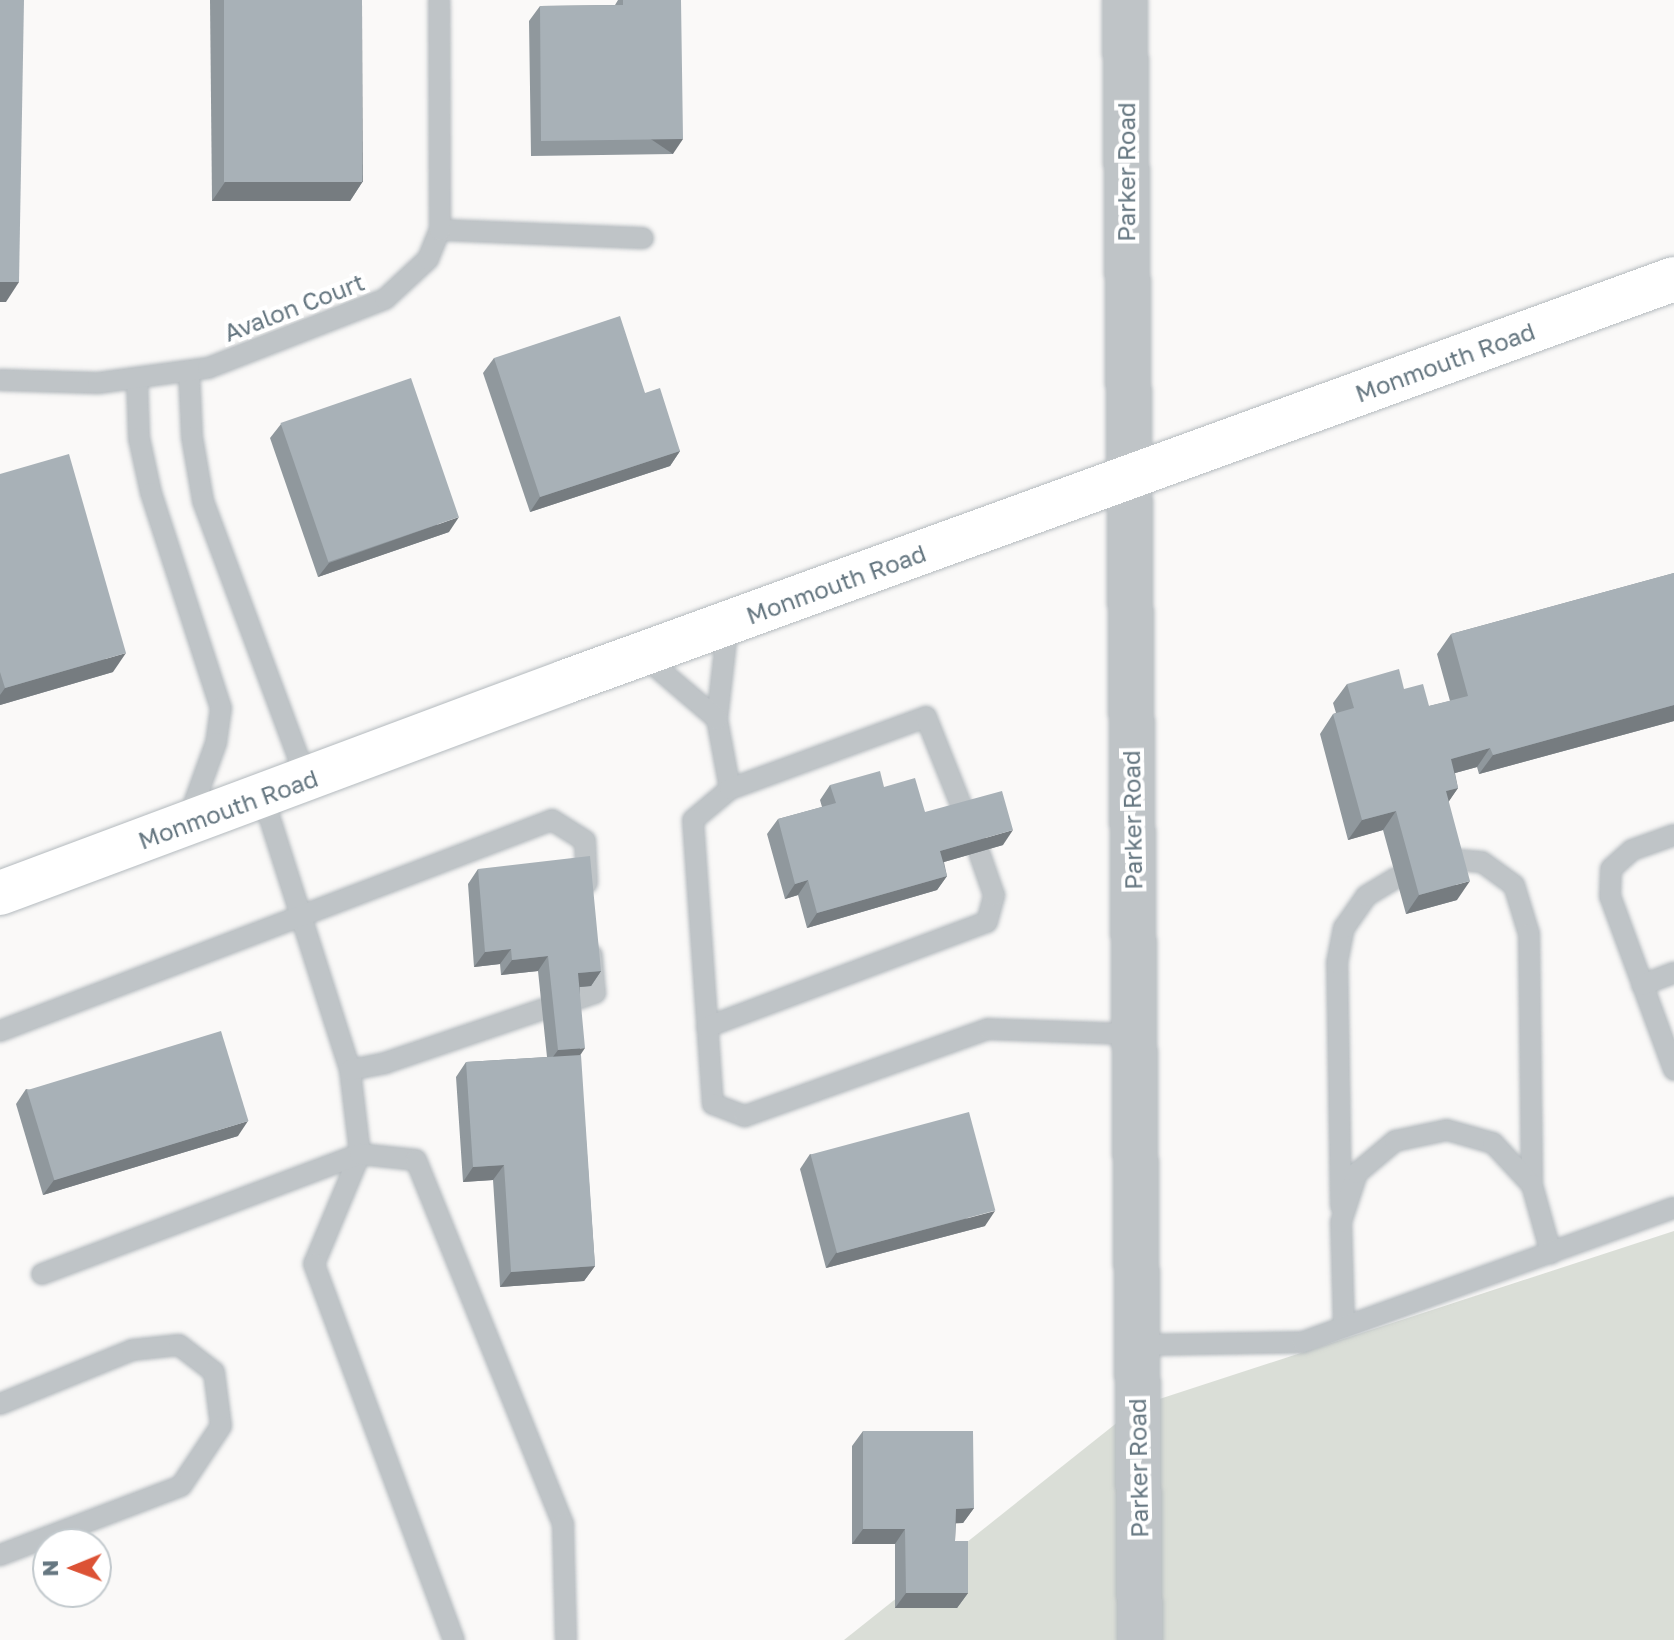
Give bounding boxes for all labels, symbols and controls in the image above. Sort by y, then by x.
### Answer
street label: Parker Road [1112,102,1140,242]
street label: Avalon Court [220,267,368,347]
street label: Monmouth Road [1351,316,1539,408]
street label: Monmouth Road [742,538,930,630]
street label: Parker Road [1116,750,1148,890]
street label: Monmouth Road [134,763,322,855]
street label: Parker Road [1122,1398,1154,1538]
north arrow [32,1528,112,1608]
text: N [36,1560,63,1577]

